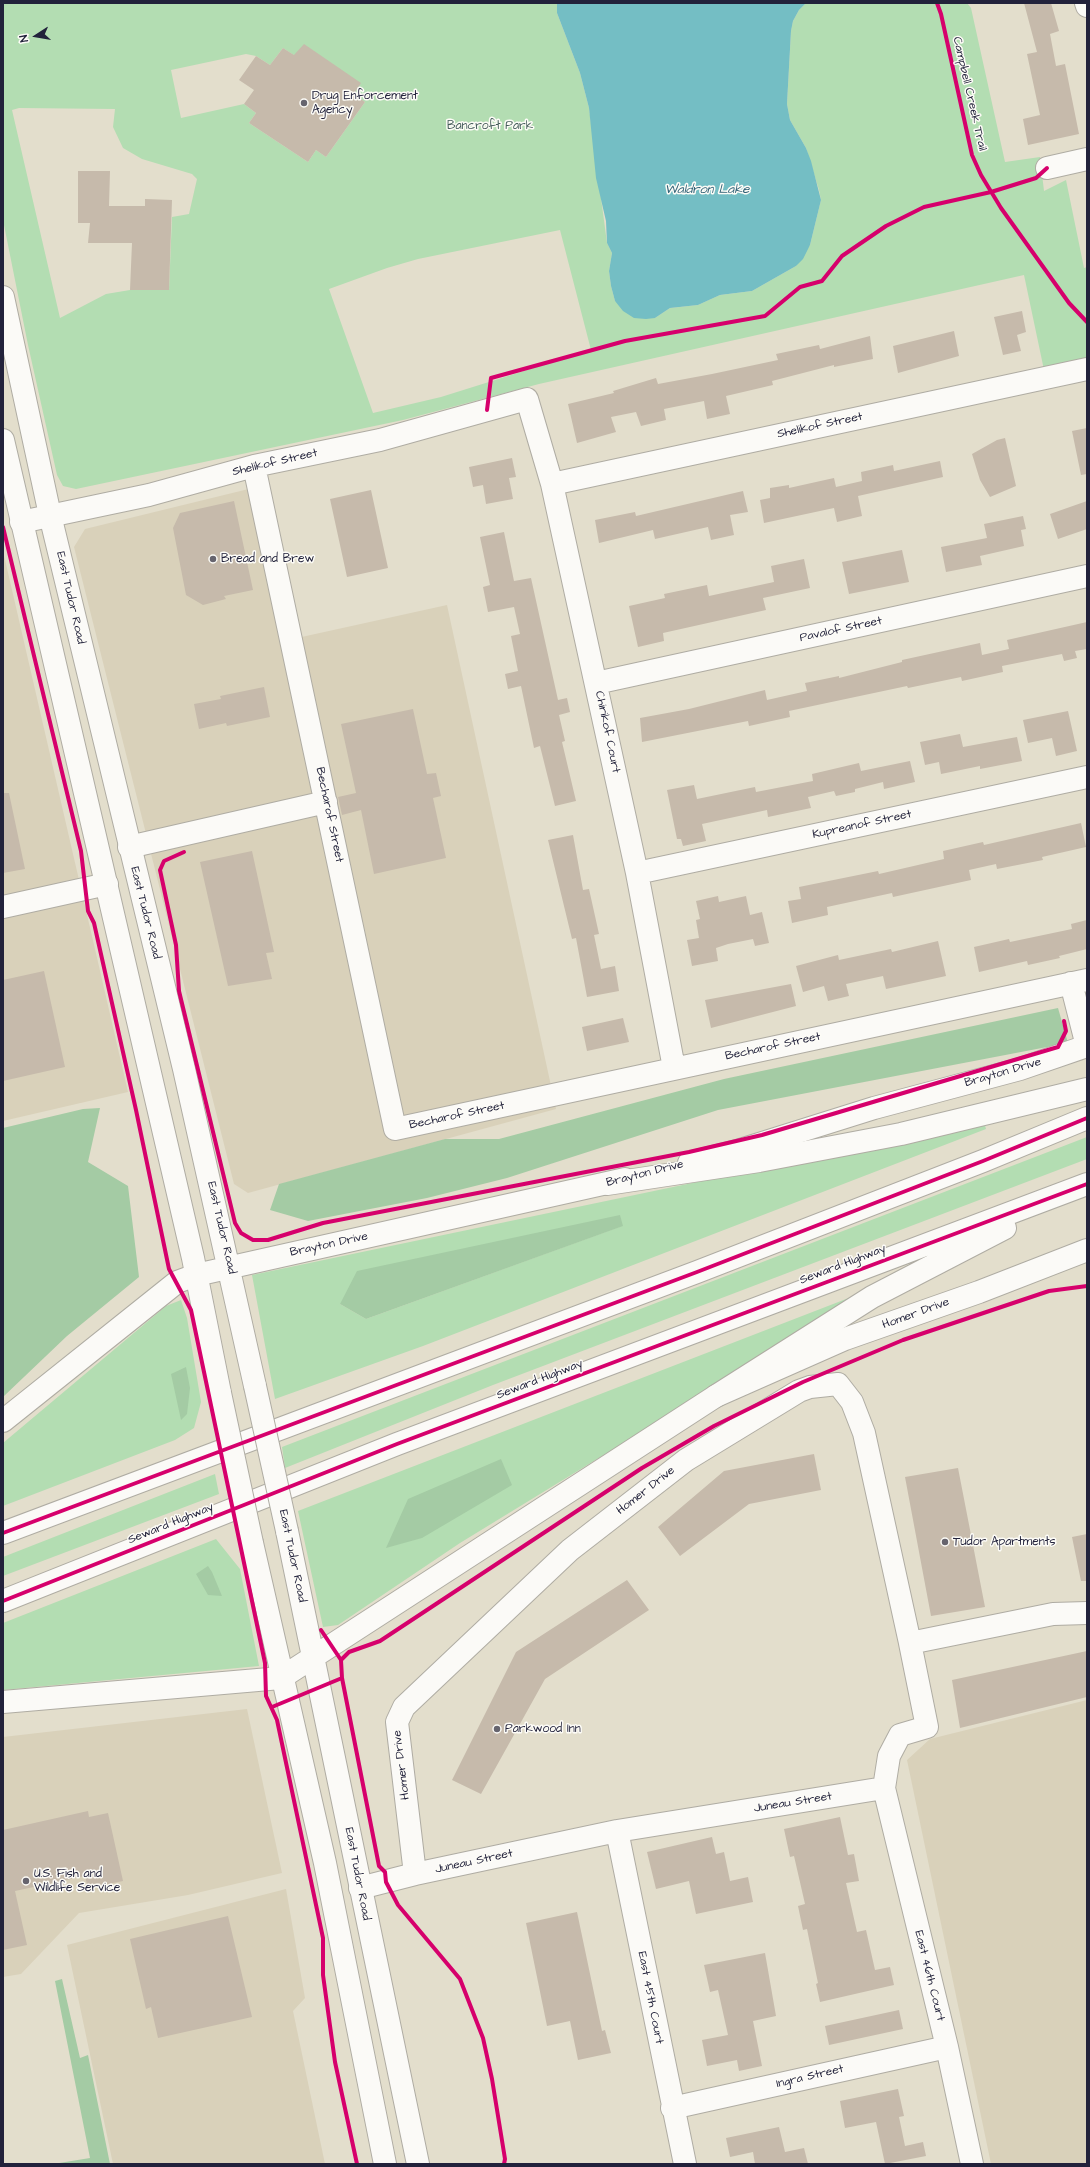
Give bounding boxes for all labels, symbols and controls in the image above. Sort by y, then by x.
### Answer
north arrow [16,16,56,56]
text: N [16,34,32,44]
street label: Campbell Creek Trail [949,36,989,152]
place label: Drug Enforcement Agency [312,89,418,117]
marker: Drug Enforcement Agency [299,98,309,108]
park label: Bancroft Park [447,119,533,133]
water label: Waldron Lake [665,182,749,198]
street label: Shelikof Street [776,410,864,442]
street label: Shelikof Street [231,446,319,480]
street label: East Tudor Road [52,550,88,646]
place label: Bread and Brew [221,552,314,566]
marker: Bread and Brew [208,554,218,564]
street label: Pavalof Street [799,614,883,646]
street label: Chirikof Court [591,690,623,774]
street label: Becharof Street [312,766,346,864]
street label: Kupreanof Street [811,807,913,843]
street label: East Tudor Road [127,865,163,961]
street label: Becharof Street [724,1030,822,1064]
street label: Brayton Drive [963,1055,1043,1091]
street label: Becharof Street [408,1099,506,1133]
street label: Brayton Drive [605,1157,685,1191]
street label: East Tudor Road [203,1180,239,1276]
street label: Brayton Drive [289,1230,369,1260]
street label: Seward Highway [798,1242,888,1288]
street label: Homer Drive [881,1295,951,1333]
street label: Seward Highway [495,1357,585,1403]
street label: Homer Drive [614,1464,678,1518]
street label: Seward Highway [126,1500,216,1548]
street label: East Tudor Road [275,1508,309,1604]
place label: Tudor Apartments [953,1535,1056,1549]
marker: Tudor Apartments [940,1537,950,1547]
place label: Parkwood Inn [505,1722,581,1736]
marker: Parkwood Inn [492,1724,502,1734]
street label: Homer Drive [391,1729,413,1801]
street label: Juneau Street [753,1790,833,1816]
street label: East Tudor Road [341,1826,373,1922]
street label: Juneau Street [434,1847,514,1877]
place label: U.S. Fish and Wildlife Service [34,1867,120,1895]
marker: U.S. Fish and Wildlife Service [21,1876,31,1886]
street label: East 46th Court [911,1929,947,2023]
street label: East 45th Court [634,1951,666,2045]
street label: Ingra Street [775,2062,845,2092]

